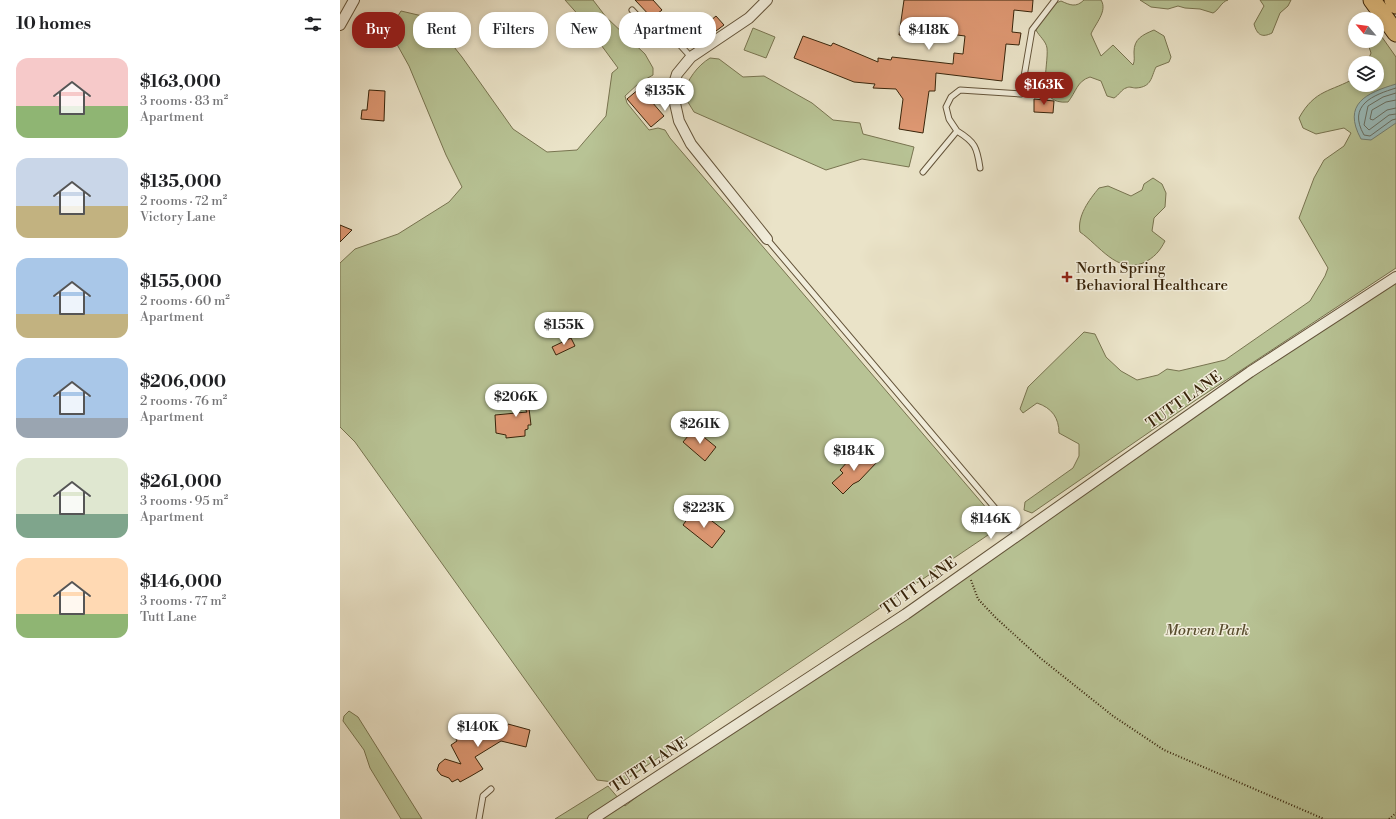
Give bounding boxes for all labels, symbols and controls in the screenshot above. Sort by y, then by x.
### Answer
chip: Buy [352,12,405,48]
chip: Rent [413,12,471,48]
chip: Filters [479,12,548,48]
chip: New [556,12,611,48]
chip: Apartment [619,12,716,48]
north arrow [1348,12,1384,48]
map controls [1348,12,1384,92]
text: 10 homes [16,13,91,35]
icon: filters [302,13,324,35]
pin: $418K [901,17,957,51]
text: $418K [908,22,950,38]
button: layers [1348,56,1384,92]
text: $163,000 [140,71,221,93]
pin: $163K [1016,72,1072,106]
icon: home [48,74,96,122]
text: $163K [1024,77,1064,93]
pin: $135K [637,78,693,112]
text: $135K [645,83,685,99]
text: 3 rooms · 83 m² [140,93,228,109]
text: Apartment [140,109,204,125]
text: $135,000 [140,171,221,193]
icon: home [48,174,96,222]
text: 2 rooms · 72 m² [140,193,227,209]
text: Victory Lane [140,209,216,225]
place label: North Spring Behavioral Healthcare [1075,259,1228,295]
text: $155,000 [140,271,222,293]
marker: North Spring Behavioral Healthcare [1061,271,1073,283]
icon: home [48,274,96,322]
text: 2 rooms · 60 m² [140,293,230,309]
text: Apartment [140,309,204,325]
pin: $155K [536,312,592,346]
text: $155K [544,317,584,333]
street label: TUTT LANE [1142,367,1226,433]
text: $206,000 [140,371,226,393]
icon: home [48,374,96,422]
pin: $206K [488,384,544,418]
text: $206K [494,389,538,405]
text: 2 rooms · 76 m² [140,393,227,409]
text: Apartment [140,409,204,425]
pin: $261K [672,411,728,445]
text: $261K [680,416,720,432]
pin: $184K [826,438,882,472]
text: $184K [833,443,875,459]
text: $261,000 [140,471,222,493]
icon: home [48,474,96,522]
text: 3 rooms · 95 m² [140,493,228,509]
pin: $223K [676,495,732,529]
text: $223K [683,500,725,516]
pin: $146K [963,506,1019,540]
text: Apartment [140,509,204,525]
text: $146K [971,511,1011,527]
street label: TUTT LANE [877,553,961,619]
text: $146,000 [140,571,222,593]
icon: home [48,574,96,622]
text: 3 rooms · 77 m² [140,593,226,609]
text: Tutt Lane [140,609,197,625]
park label: Morven Park [1165,621,1249,640]
pin: $140K [450,714,506,748]
text: $140K [457,719,499,735]
street label: TUTT LANE [607,733,691,797]

